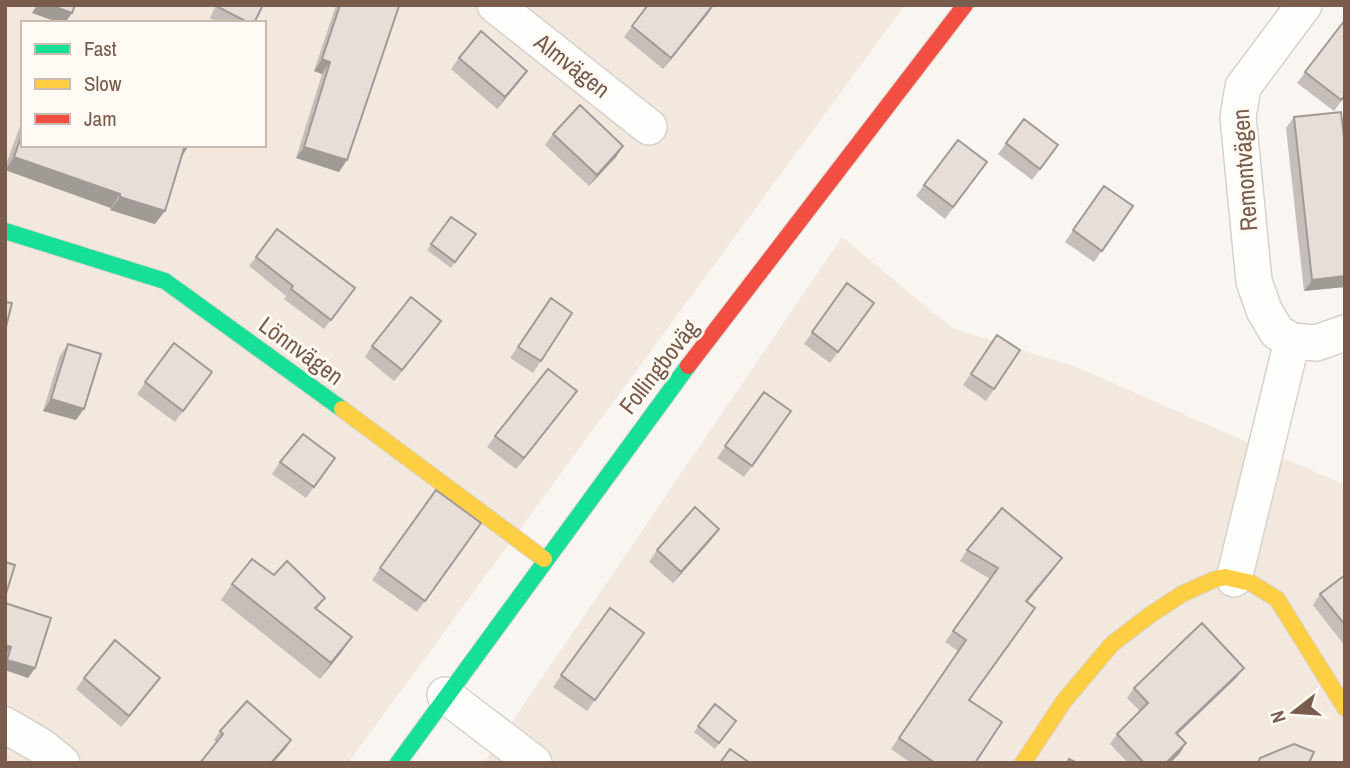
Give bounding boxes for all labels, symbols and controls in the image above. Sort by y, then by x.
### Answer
legend [21,21,266,147]
street label: Almvägen [527,25,617,105]
text: Fast [84,34,117,63]
text: Slow [84,69,122,98]
text: Jam [84,104,117,133]
street label: Remontvägen [1224,108,1264,232]
street label: Lönnvägen [253,309,350,392]
street label: Follingboväg [611,312,705,420]
north arrow [1259,677,1329,747]
text: N [1264,708,1292,726]

